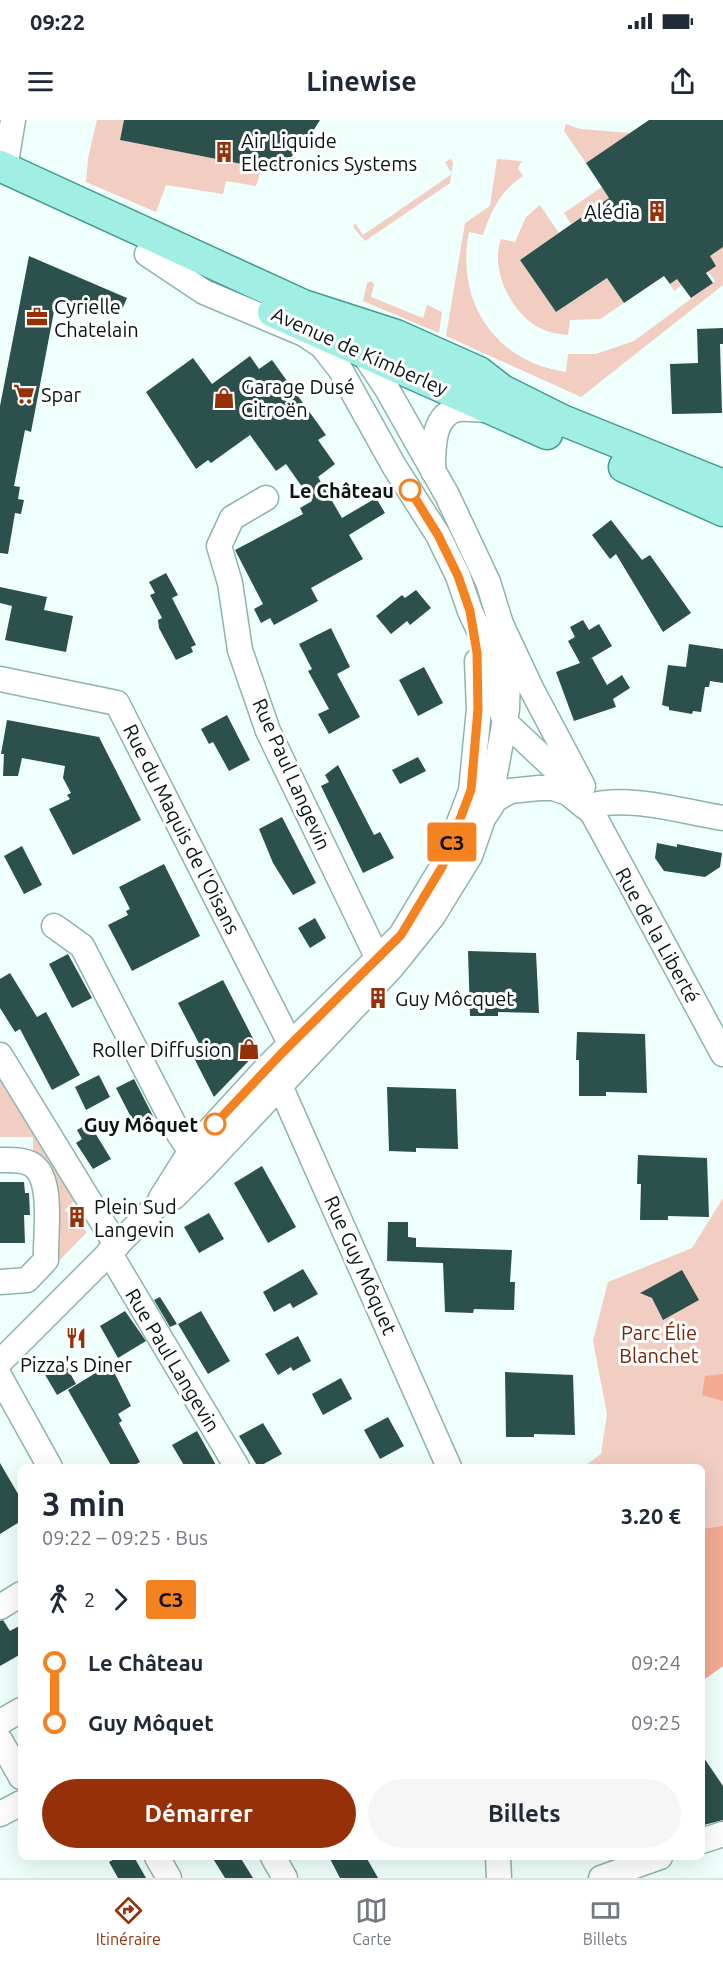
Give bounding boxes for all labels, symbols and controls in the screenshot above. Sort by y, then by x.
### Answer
text: 09:22 [30,9,85,34]
icon: menu [24,65,57,98]
icon: share [666,65,699,98]
text: Linewise [306,66,417,96]
place label: Air Liquide Electronics Systems [241,129,417,175]
building icon: Air Liquide Electronics Systems [212,140,236,164]
building icon: Alédia [645,199,669,223]
place label: Alédia [584,200,640,223]
place label: Cyrielle Chatelain [54,295,139,341]
street label: Avenue de Kimberley [268,302,452,400]
office icon: Cyrielle Chatelain [25,305,49,329]
place label: Garage Dusé Citroën [241,375,355,421]
supermarket icon: Spar [12,382,36,406]
place label: Spar [41,383,81,406]
shop icon: Garage Dusé Citroën [212,386,236,410]
place label: Le Château [289,479,394,502]
marker: Le Château [399,479,421,501]
street label: Rue Paul Langevin [248,695,336,853]
street label: Rue du Maquis de l'Oisans [119,720,245,938]
line badge: C3 [425,822,479,862]
text: C3 [439,830,465,854]
street label: Rue de la Liberté [611,863,705,1007]
building icon: Guy Môcquet [366,986,390,1010]
place label: Guy Môcquet [395,987,514,1010]
shop icon: Roller Diffusion [237,1037,261,1061]
place label: Roller Diffusion [92,1038,232,1061]
place label: Guy Môquet [84,1113,198,1136]
marker: Guy Môquet [204,1113,226,1135]
street label: Rue Guy Môquet [320,1192,402,1338]
place label: Plein Sud Langevin [94,1195,177,1241]
building icon: Plein Sud Langevin [65,1205,89,1229]
street label: Rue Paul Langevin [121,1284,225,1436]
park label: Parc Élie Blanchet [619,1321,699,1367]
restaurant icon: Pizza's Diner [64,1326,88,1350]
place label: Pizza's Diner [20,1353,133,1376]
text: 3 min [42,1485,125,1522]
text: 3.20 € [621,1503,681,1528]
text: 09:22 – 09:25 · Bus [42,1526,208,1549]
icon: walk [42,1583,75,1616]
icon: forward [104,1583,137,1616]
text: C3 [158,1587,184,1611]
text: 2 [84,1588,95,1611]
text: Le Château [88,1650,204,1675]
text: 09:24 [631,1651,681,1674]
text: Guy Môquet [88,1710,214,1735]
text: 09:25 [631,1711,681,1734]
button: Démarrer [42,1779,356,1848]
button: Billets [368,1779,681,1848]
tab: Itinéraire [96,1894,161,1948]
tab: Carte [352,1894,391,1948]
tab: Billets [583,1894,627,1948]

